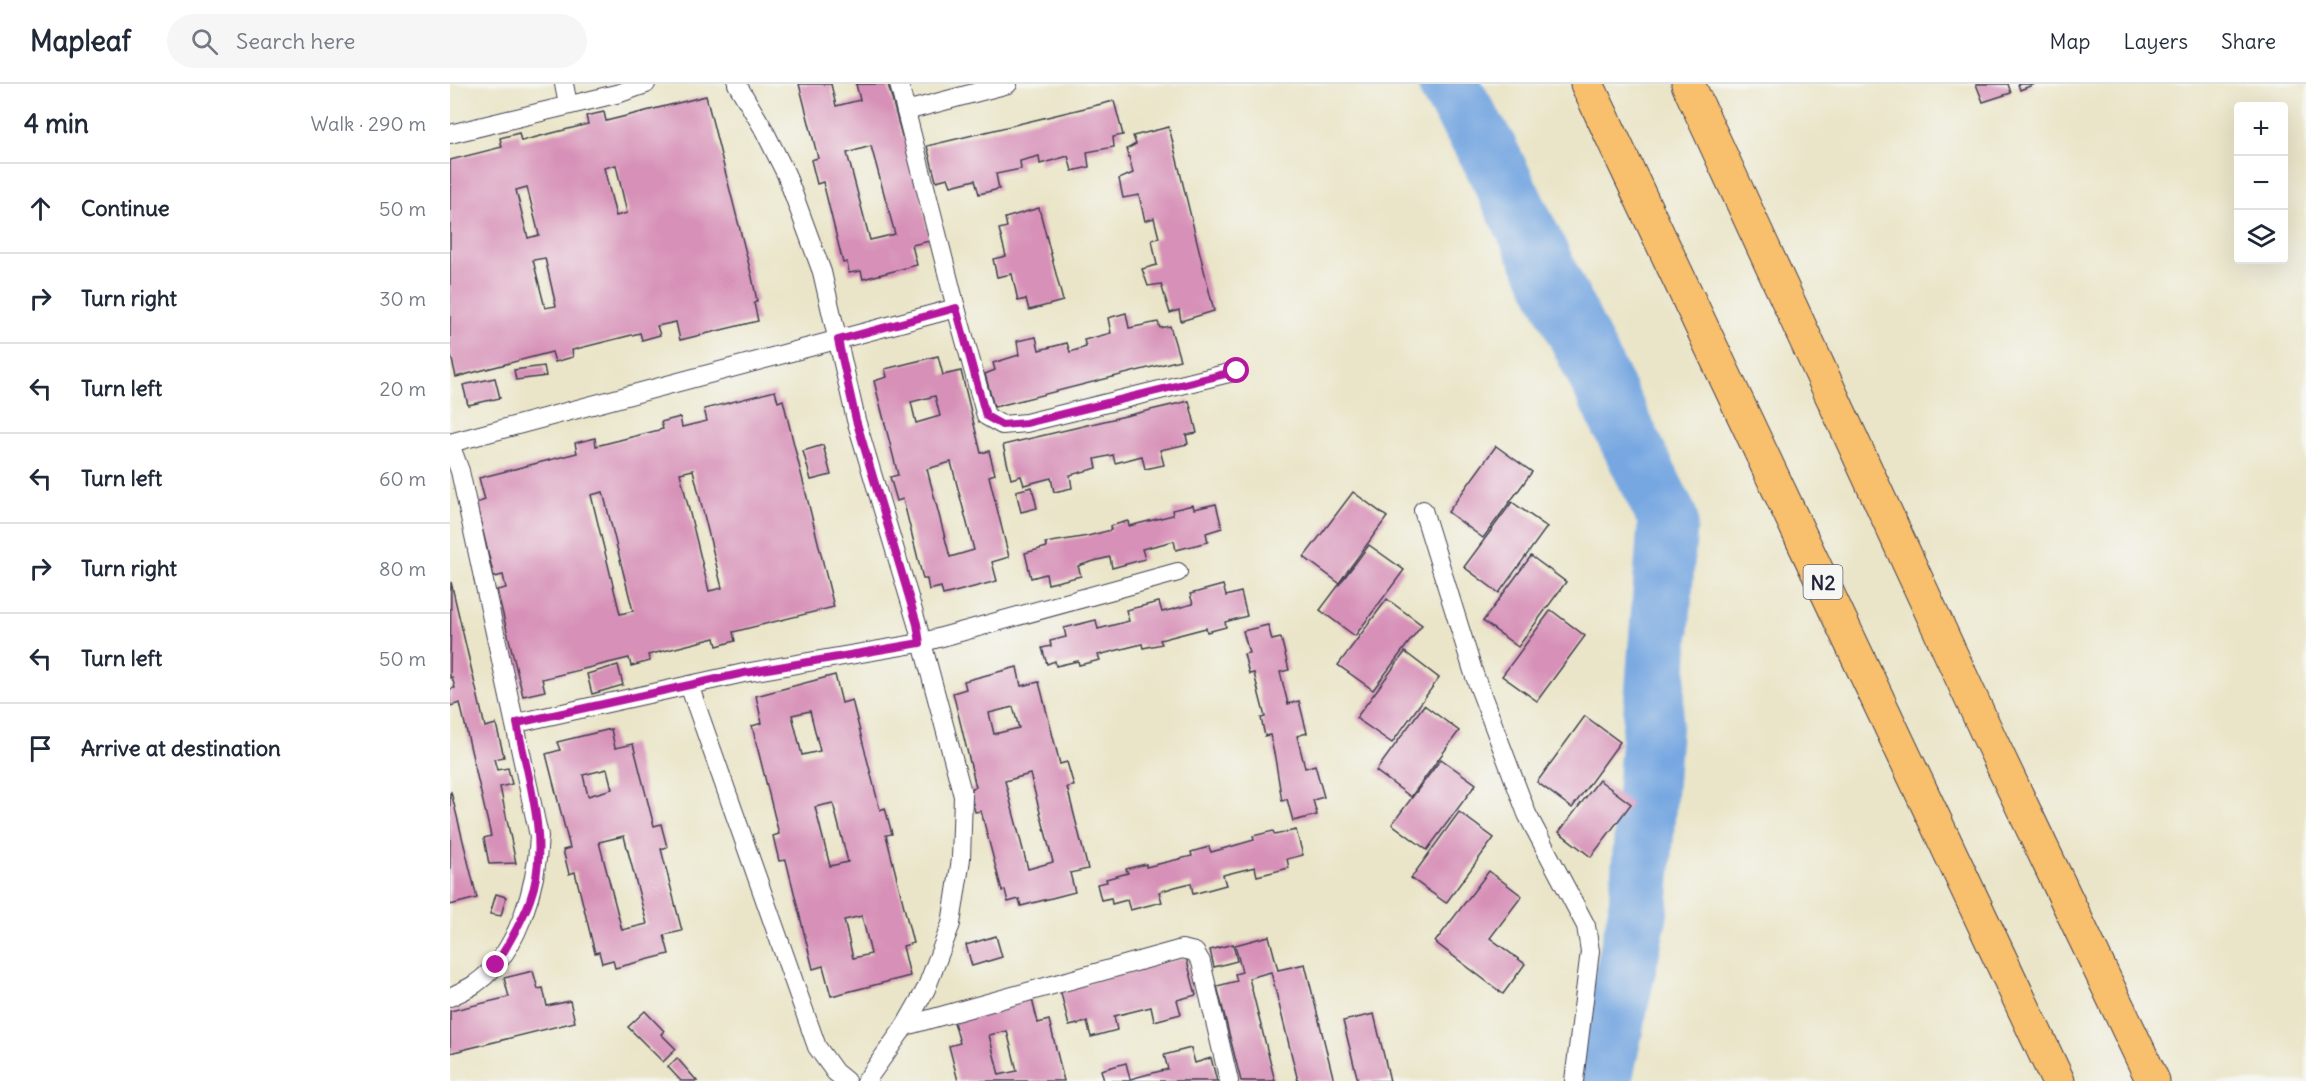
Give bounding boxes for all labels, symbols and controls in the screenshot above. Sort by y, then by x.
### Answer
search box [167,14,587,68]
text: Mapleaf [30,23,131,59]
icon: search [188,25,221,58]
text: Search here [236,27,355,55]
text: Map [2050,28,2090,55]
text: Layers [2123,28,2188,55]
text: Share [2221,28,2276,55]
map controls [2234,102,2288,264]
button: + [2234,102,2288,156]
text: 4 min [24,107,89,140]
text: Walk · 290 m [311,111,426,136]
button: − [2234,156,2288,210]
icon: ahead [24,192,57,225]
text: Continue [81,194,170,222]
text: 50 m [379,196,426,221]
button: layers [2234,210,2288,264]
icon: right [24,282,57,315]
text: Turn right [81,284,177,312]
text: 30 m [379,286,426,311]
route start [1223,357,1249,383]
icon: left [24,372,57,405]
text: Turn left [81,374,162,402]
text: 20 m [380,376,426,401]
icon: left [24,462,57,495]
text: Turn left [81,464,162,492]
text: 60 m [379,466,426,491]
icon: right [24,552,57,585]
text: Turn right [81,554,177,582]
text: 80 m [379,556,426,581]
road number: N2 [1804,565,1842,599]
icon: left [24,642,57,675]
text: Turn left [81,644,162,672]
text: 50 m [379,646,426,671]
icon: arrive [24,732,57,765]
text: Arrive at destination [81,734,281,762]
route end [482,951,508,977]

